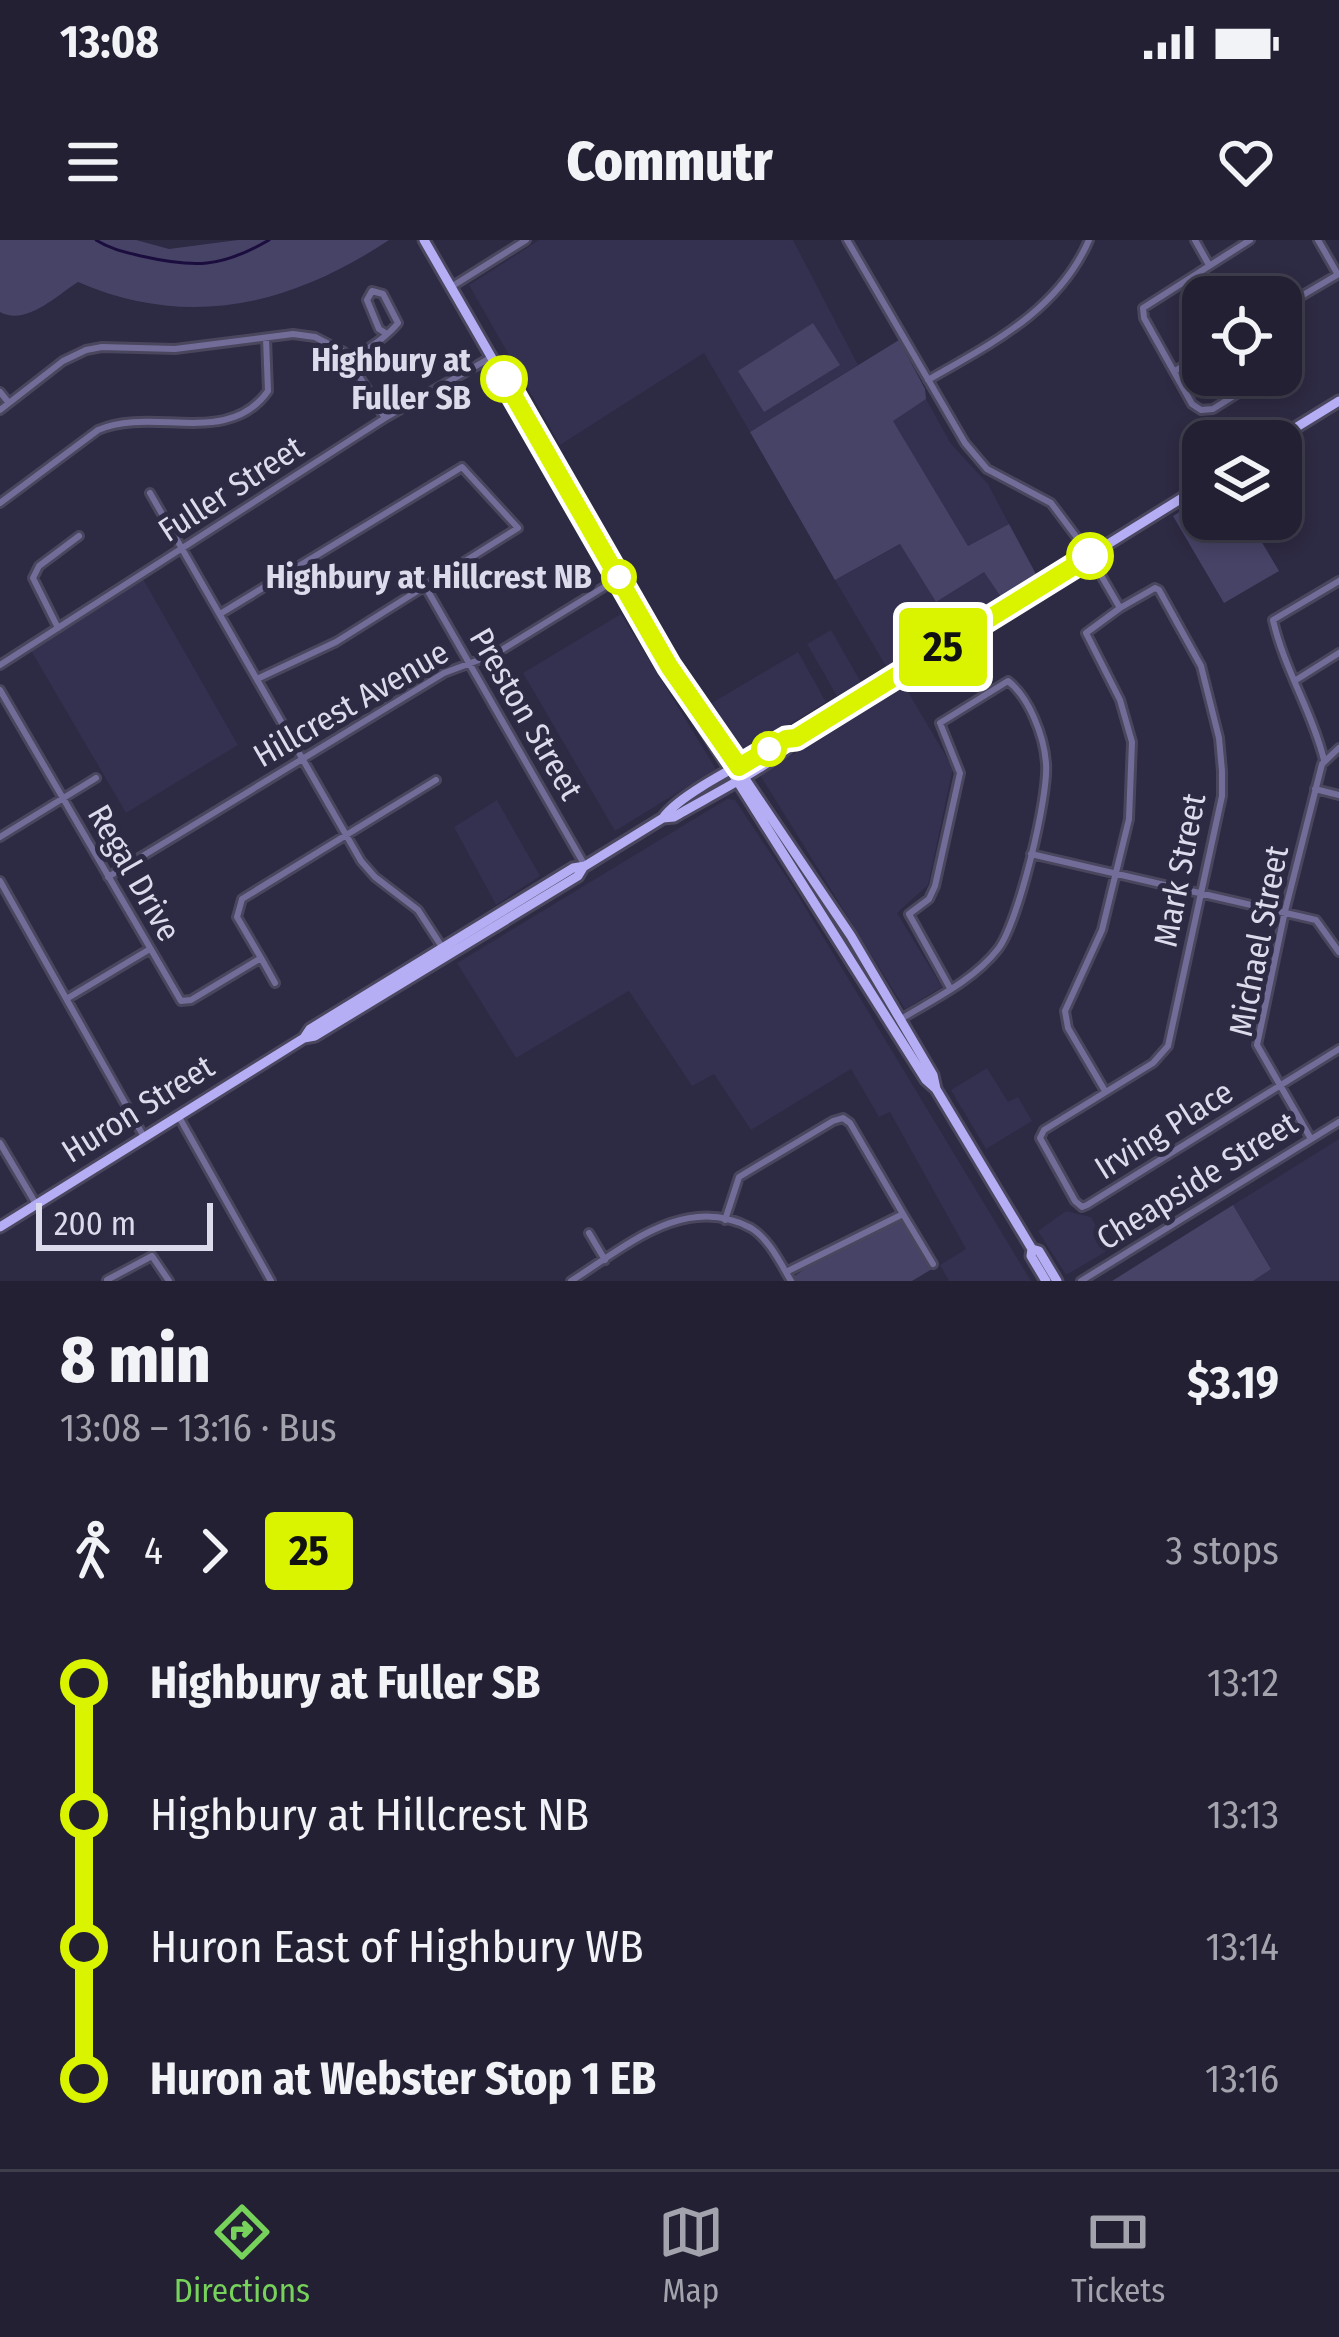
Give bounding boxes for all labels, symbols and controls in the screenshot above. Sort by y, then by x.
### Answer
text: 13:08 [60,15,159,69]
icon: menu [60,129,126,195]
icon: heart [1213,129,1279,195]
text: Commutr [567,130,772,194]
map controls [1182,276,1302,540]
button: locate [1182,276,1302,396]
place label: Highbury at Fuller SB [311,340,471,418]
marker: Highbury at Fuller SB [482,357,526,401]
button: layers [1182,420,1302,540]
street label: Fuller Street [151,427,311,551]
unlabelled marker [1068,534,1112,578]
place label: Highbury at Hillcrest NB [266,557,592,597]
marker: Highbury at Hillcrest NB [603,561,635,593]
line badge: 25 [889,608,997,686]
street label: Preston Street [461,621,591,807]
text: 25 [923,622,963,672]
street label: Hillcrest Avenue [246,632,456,776]
unlabelled marker [753,733,785,765]
street label: Mark Street [1146,790,1215,950]
street label: Regal Drive [79,798,189,948]
street label: Michael Street [1221,842,1297,1040]
street label: Huron Street [55,1046,221,1171]
street label: Irving Place [1088,1072,1240,1188]
street label: Cheapside Street [1089,1103,1305,1259]
scale bar [36,1197,213,1250]
text: 200 m [54,1204,136,1244]
text: 8 min [60,1320,210,1399]
text: $3.19 [1187,1356,1279,1410]
text: 13:08 – 13:16 · Bus [60,1405,337,1451]
icon: walk [60,1518,126,1584]
icon: forward [181,1518,247,1584]
text: 25 [289,1526,329,1576]
text: 4 [144,1528,163,1574]
text: 3 stops [1166,1528,1279,1574]
text: Highbury at Fuller SB [150,1656,540,1710]
text: 13:12 [1207,1660,1279,1706]
text: Highbury at Hillcrest NB [150,1788,589,1842]
text: 13:13 [1207,1792,1279,1838]
text: Huron East of Highbury WB [150,1920,644,1974]
text: 13:14 [1205,1924,1279,1970]
text: Huron at Webster Stop 1 EB [150,2052,656,2106]
text: 13:16 [1205,2056,1279,2102]
tab: Directions [174,2199,310,2311]
tab: Map [658,2199,724,2311]
tab: Tickets [1071,2199,1165,2311]

